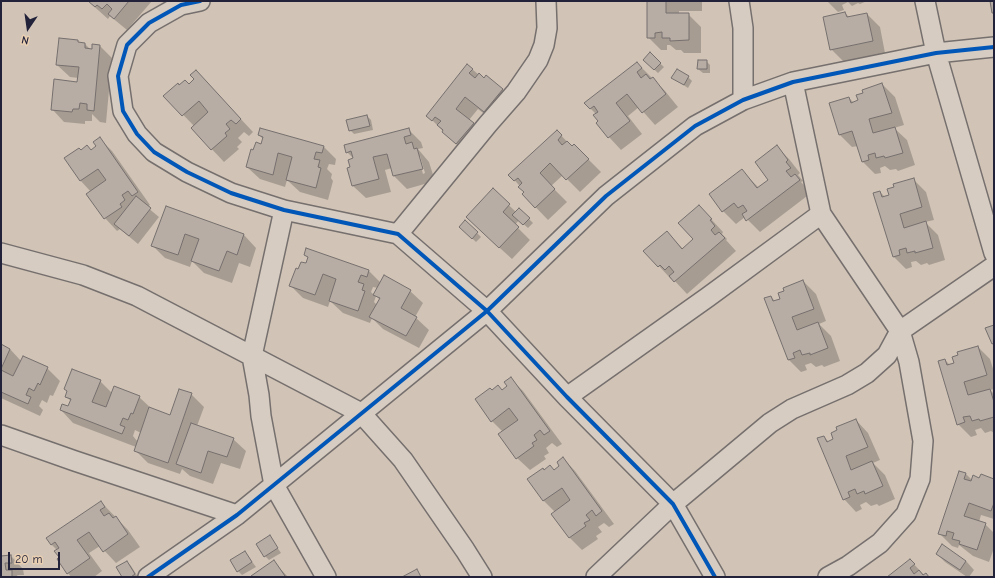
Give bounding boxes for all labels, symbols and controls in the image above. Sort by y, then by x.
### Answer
north arrow [8,8,48,48]
text: N [20,33,30,47]
scale bar [10,544,62,570]
text: 20 m [15,552,43,566]

